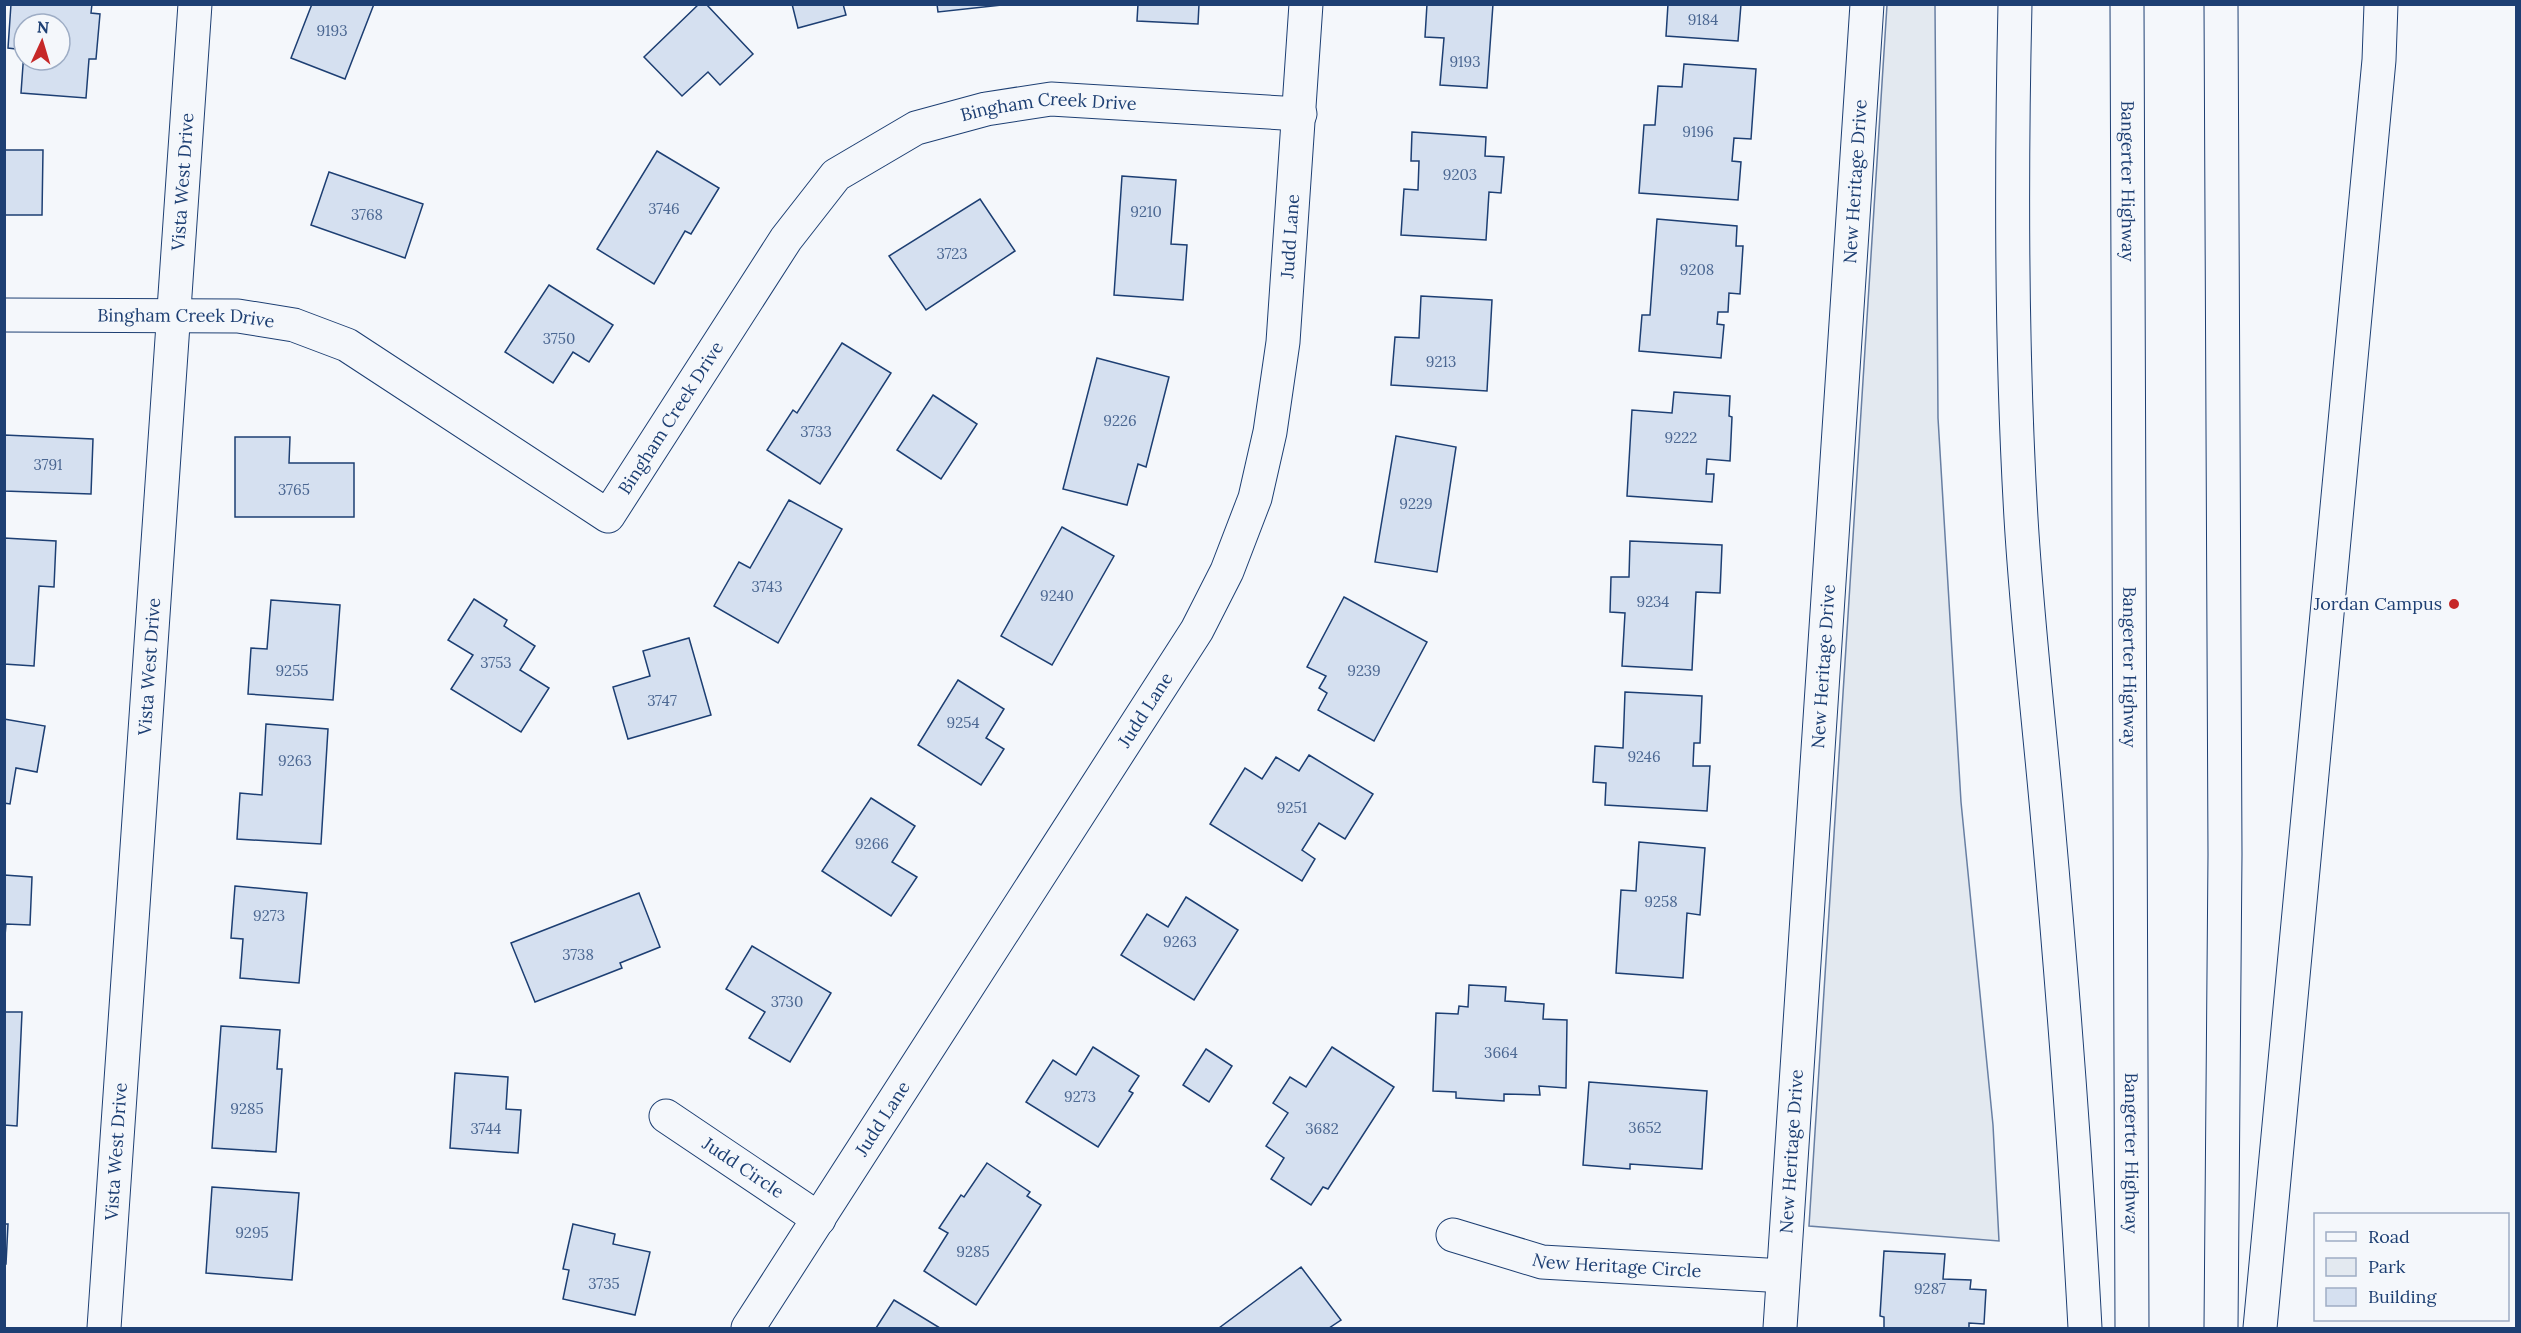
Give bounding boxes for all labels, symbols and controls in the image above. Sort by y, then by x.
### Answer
house number: 9184 [1688,10,1718,29]
north arrow [12,12,72,72]
text: N [36,17,50,37]
house number: 9193 [316,21,348,40]
house number: 9193 [1449,52,1481,71]
street label: Bingham Creek Drive [958,87,1138,126]
street label: New Heritage Drive [1838,98,1872,264]
street label: Bangerter Highway [2116,100,2140,262]
street label: Vista West Drive [166,112,199,252]
house number: 9196 [1682,122,1714,141]
house number: 9203 [1443,165,1477,184]
street label: Judd Lane [1275,193,1304,280]
house number: 3746 [648,199,680,218]
house number: 9210 [1130,202,1162,221]
house number: 3768 [351,205,383,224]
house number: 3723 [936,244,968,263]
house number: 9208 [1680,260,1714,279]
street label: Bingham Creek Drive [97,303,276,333]
house number: 3750 [543,329,575,348]
street label: Bingham Creek Drive [613,337,728,499]
house number: 9213 [1426,352,1456,371]
house number: 9226 [1103,411,1137,430]
house number: 3733 [800,422,832,441]
house number: 9222 [1665,428,1697,447]
house number: 3791 [33,455,63,474]
house number: 3765 [278,480,310,499]
house number: 9229 [1399,494,1433,513]
house number: 3743 [751,577,783,596]
street label: New Heritage Drive [1806,583,1840,749]
house number: 9240 [1040,586,1074,605]
street label: Bangerter Highway [2118,586,2142,748]
house number: 9234 [1637,592,1670,611]
place label: Jordan Campus [2313,592,2442,615]
street label: Vista West Drive [133,597,165,737]
marker: Jordan Campus [2447,597,2461,611]
house number: 3753 [480,653,512,672]
house number: 9255 [275,661,309,680]
house number: 9239 [1347,661,1381,680]
street label: Judd Lane [1112,668,1178,752]
house number: 3747 [647,691,677,710]
house number: 9254 [946,713,980,732]
house number: 9246 [1627,747,1661,766]
house number: 9263 [278,751,312,770]
house number: 9251 [1277,798,1307,817]
house number: 9266 [855,834,889,853]
house number: 9258 [1644,892,1678,911]
house number: 9273 [253,906,285,925]
house number: 9263 [1163,932,1197,951]
house number: 3738 [562,945,594,964]
house number: 3730 [771,992,803,1011]
house number: 3664 [1484,1043,1518,1062]
street label: New Heritage Drive [1774,1068,1808,1234]
street label: Bangerter Highway [2120,1072,2144,1234]
street label: Judd Lane [849,1076,915,1161]
street label: Vista West Drive [99,1082,132,1222]
house number: 9273 [1064,1087,1096,1106]
house number: 9285 [230,1099,264,1118]
house number: 3652 [1628,1118,1662,1137]
house number: 3744 [471,1119,501,1138]
house number: 3682 [1305,1119,1339,1138]
street label: Judd Circle [697,1131,789,1203]
legend [2314,1213,2509,1321]
house number: 9295 [235,1223,269,1242]
text: Road [2368,1225,2410,1248]
house number: 9285 [956,1242,990,1261]
street label: New Heritage Circle [1530,1248,1702,1282]
text: Park [2368,1255,2406,1278]
house number: 3735 [588,1274,620,1293]
house number: 9287 [1914,1279,1946,1298]
text: Building [2368,1285,2438,1308]

